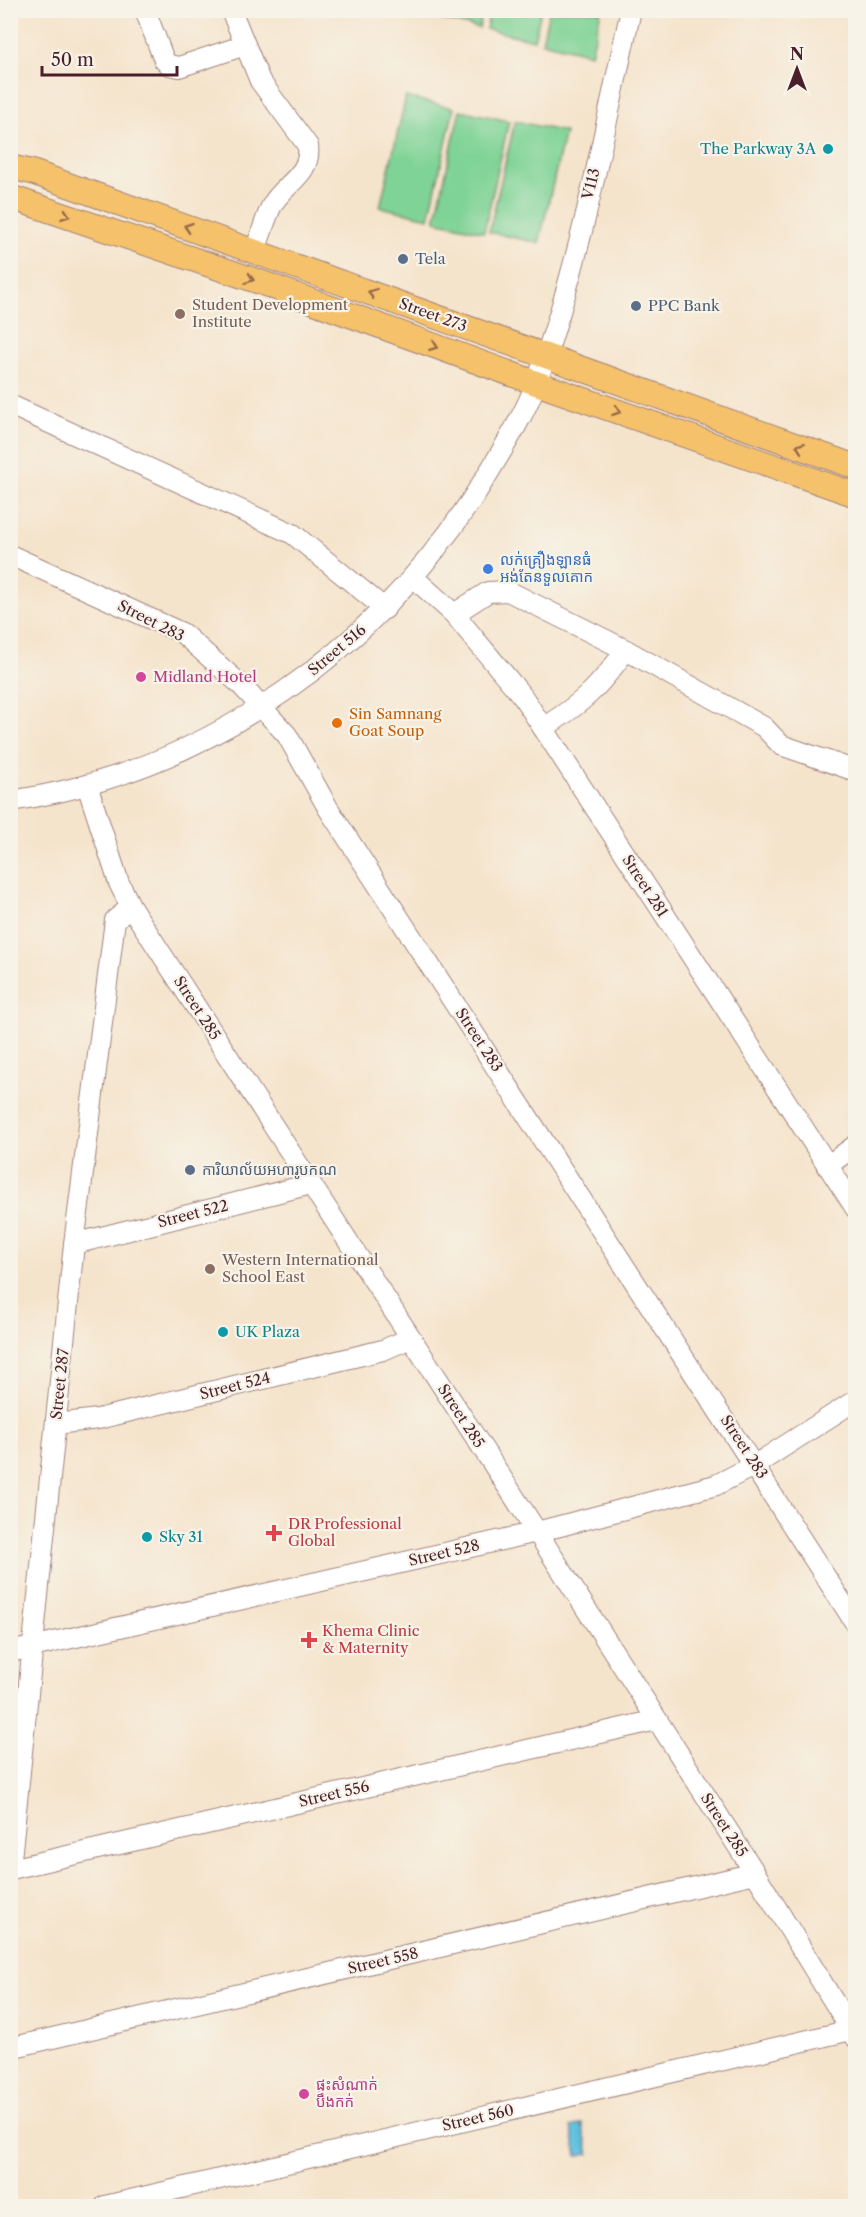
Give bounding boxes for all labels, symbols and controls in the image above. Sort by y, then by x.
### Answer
scale bar [42,39,177,77]
north arrow [767,39,827,99]
text: N [790,44,804,64]
text: 50 m [51,49,94,71]
place label: The Parkway 3A [700,139,817,158]
marker: The Parkway 3A [821,142,835,156]
street label: V113 [577,166,604,203]
one-way arrow [60,208,71,221]
one-way arrow [183,221,194,234]
place label: Tela [415,249,446,268]
marker: Tela [396,252,410,266]
one-way arrow [244,272,255,285]
one-way arrow [367,287,378,300]
street label: Street 273 [397,293,470,336]
place label: Student Development Institute [192,295,349,331]
place label: PPC Bank [648,296,721,315]
marker: PPC Bank [629,299,643,313]
marker: Student Development Institute [173,307,187,321]
one-way arrow [428,338,438,351]
one-way arrow [611,404,622,417]
one-way arrow [795,441,806,454]
place label: លក់គ្រឿងឡានធំ អង់តែនទួលគោក [500,550,593,586]
marker: លក់គ្រឿងឡានធំ អង់តែនទួលគោក [481,562,495,576]
street label: Street 283 [115,596,188,645]
street label: Street 516 [304,620,370,679]
place label: Midland Hotel [153,667,257,686]
marker: Midland Hotel [134,670,148,684]
place label: Sin Samnang Goat Soup [349,704,441,740]
marker: Sin Samnang Goat Soup [330,716,344,730]
street label: Street 281 [618,851,673,921]
street label: Street 285 [170,972,225,1043]
street label: Street 283 [452,1004,507,1075]
place label: ការិយាល័យអហារូបកណ [202,1160,337,1179]
marker: ការិយាល័យអហារូបកណ [183,1163,197,1177]
street label: Street 522 [156,1196,230,1231]
place label: Western International School East [221,1250,379,1286]
marker: Western International School East [203,1262,217,1276]
place label: UK Plaza [235,1322,300,1341]
marker: UK Plaza [216,1325,230,1339]
street label: Street 287 [46,1347,73,1420]
street label: Street 524 [198,1368,272,1403]
street label: Street 285 [434,1380,489,1451]
street label: Street 283 [717,1411,772,1482]
place label: DR Professional Global [288,1514,402,1550]
marker: DR Professional Global [265,1524,283,1542]
place label: Sky 31 [159,1527,204,1546]
marker: Sky 31 [140,1530,154,1544]
street label: Street 528 [407,1535,481,1570]
place label: Khema Clinic & Maternity [322,1621,420,1657]
marker: Khema Clinic & Maternity [300,1631,318,1649]
street label: Street 556 [297,1776,371,1811]
street label: Street 285 [697,1789,752,1860]
street label: Street 558 [346,1943,420,1978]
place label: ផ្ទះសំណាក់ បឹងកក់ [316,2075,378,2111]
marker: ផ្ទះសំណាក់ បឹងកក់ [297,2087,311,2101]
street label: Street 560 [440,2100,516,2135]

